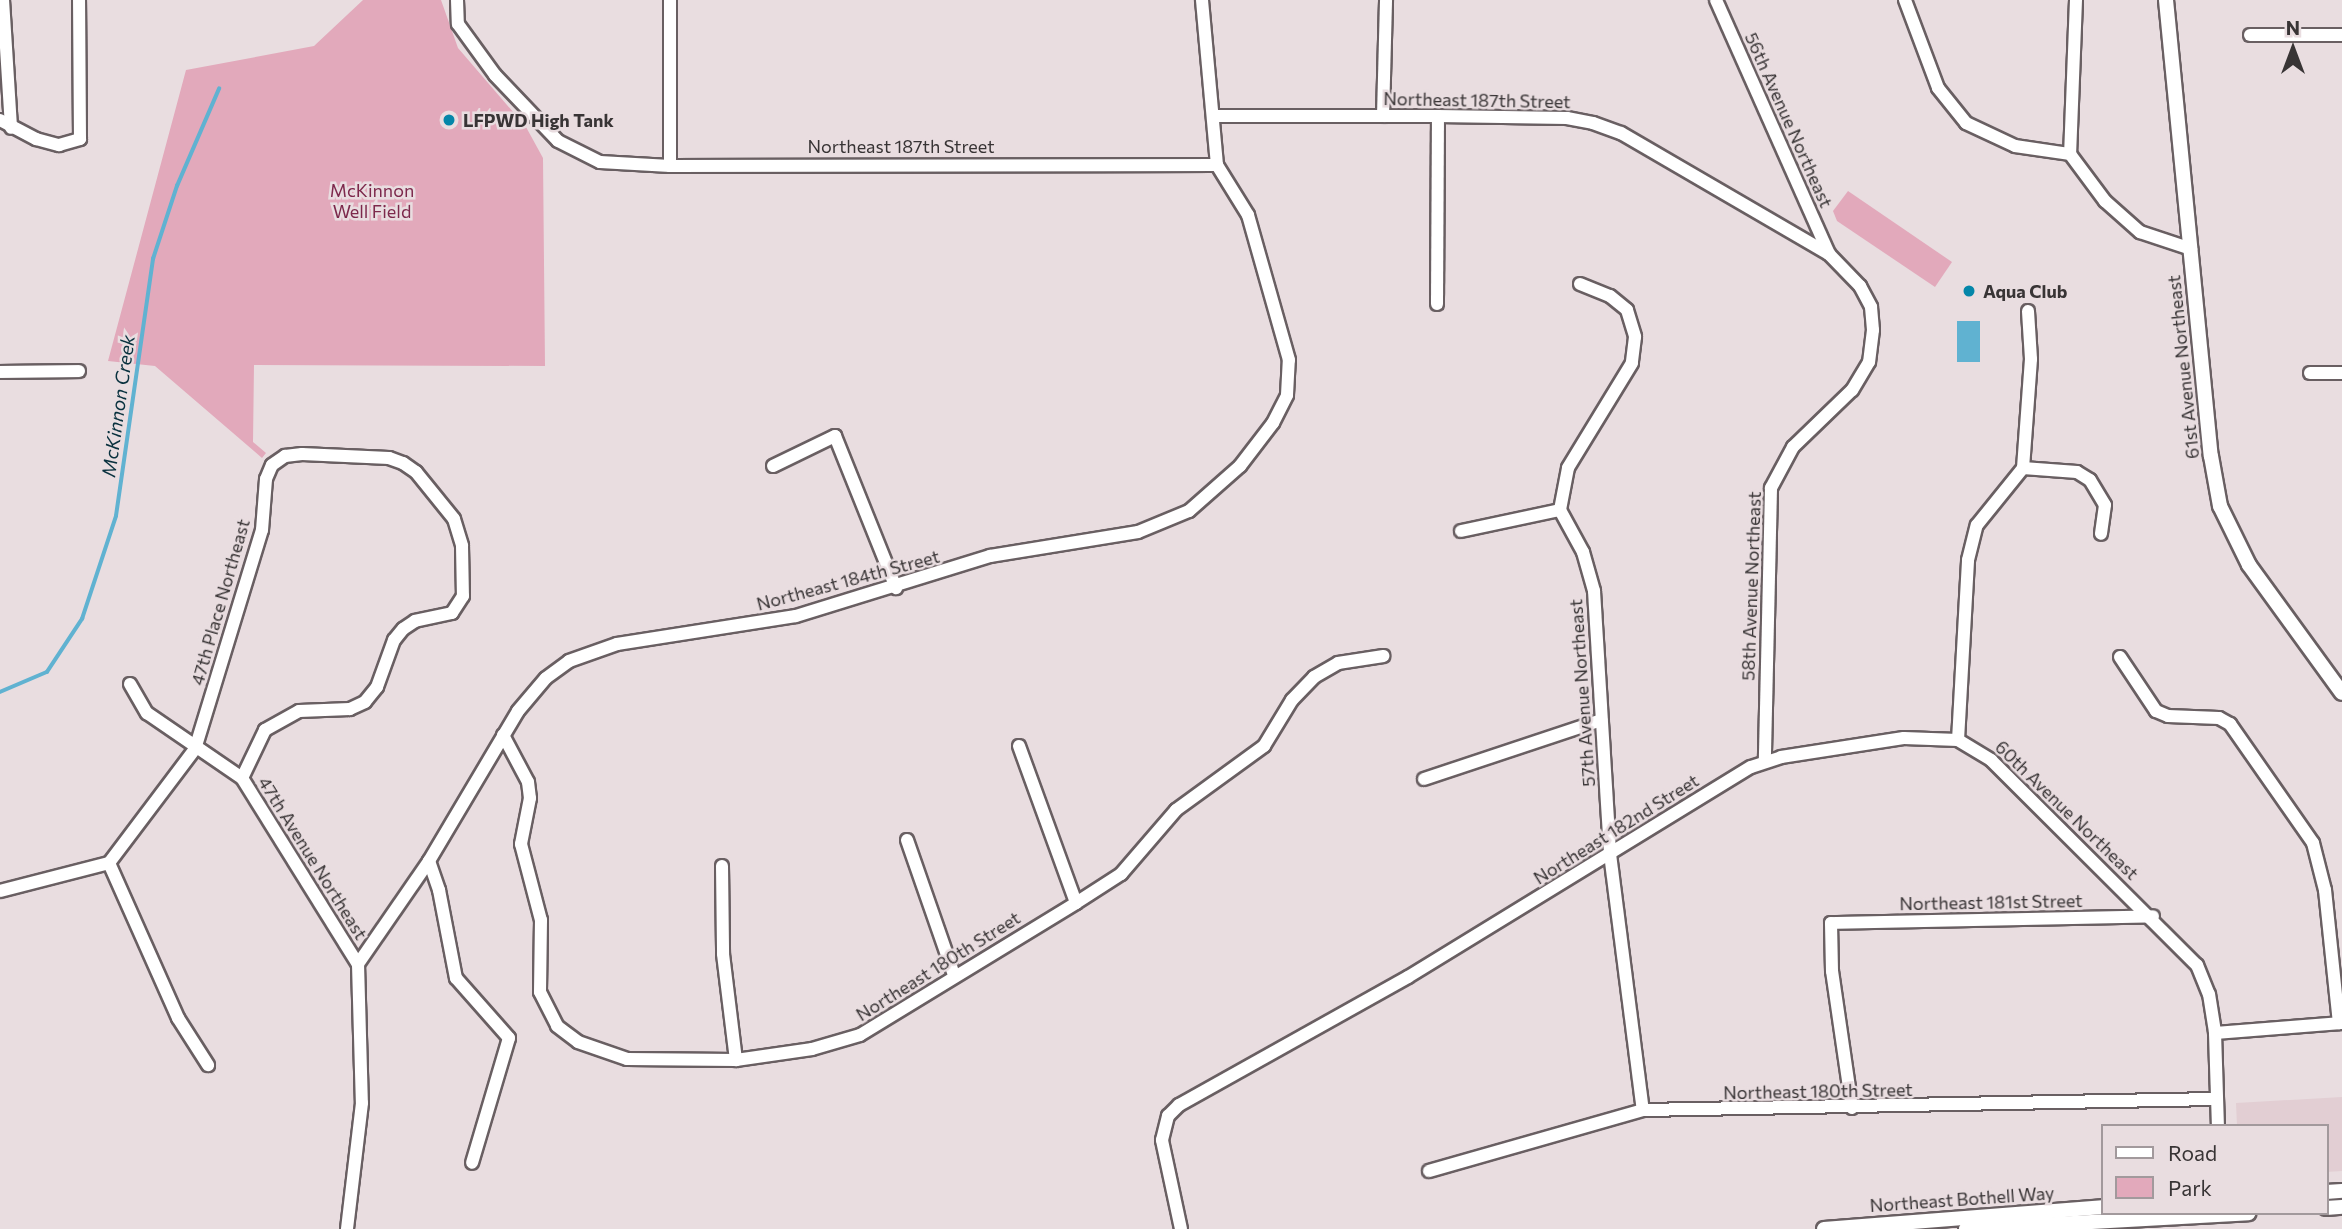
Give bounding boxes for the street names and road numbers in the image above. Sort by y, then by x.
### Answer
street label: 56th Avenue Northeast [1741,29,1837,211]
street label: Northeast 187th Street [1383,88,1571,112]
street label: Northeast 187th Street [807,135,995,157]
street label: 61st Avenue Northeast [2163,274,2203,460]
street label: 58th Avenue Northeast [1737,491,1765,681]
street label: 47th Place Northeast [186,516,254,688]
street label: Northeast 184th Street [754,545,942,615]
street label: 57th Avenue Northeast [1565,598,1599,788]
street label: 60th Avenue Northeast [1991,736,2143,884]
street label: Northeast 182nd Street [1529,769,1703,889]
street label: 47th Avenue Northeast [254,772,372,944]
street label: Northeast 181st Street [1899,890,2083,914]
street label: Northeast 180th Street [852,907,1024,1025]
street label: Northeast 180th Street [1723,1079,1913,1103]
street label: Northeast Bothell Way [1869,1182,2055,1216]

